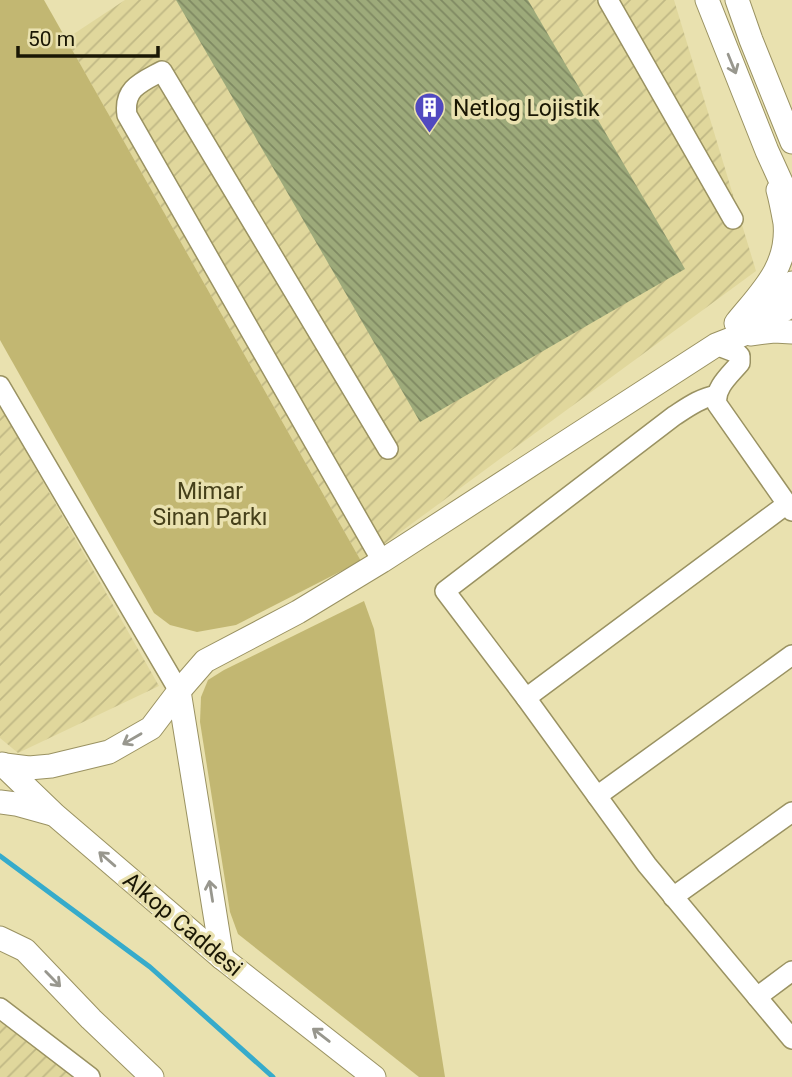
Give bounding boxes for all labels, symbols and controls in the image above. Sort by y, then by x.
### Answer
scale bar [18,14,158,58]
text: 50 m [28,27,75,51]
one-way arrow [727,52,740,74]
building icon: Netlog Lojistik [413,91,447,135]
place label: Netlog Lojistik [453,95,600,122]
park label: Mimar Sinan Parkı [153,478,267,531]
one-way arrow [123,732,143,746]
one-way arrow [98,851,116,867]
street label: Alkop Caddesi [118,867,248,982]
one-way arrow [204,880,217,903]
one-way arrow [45,970,62,987]
one-way arrow [312,1027,330,1042]

